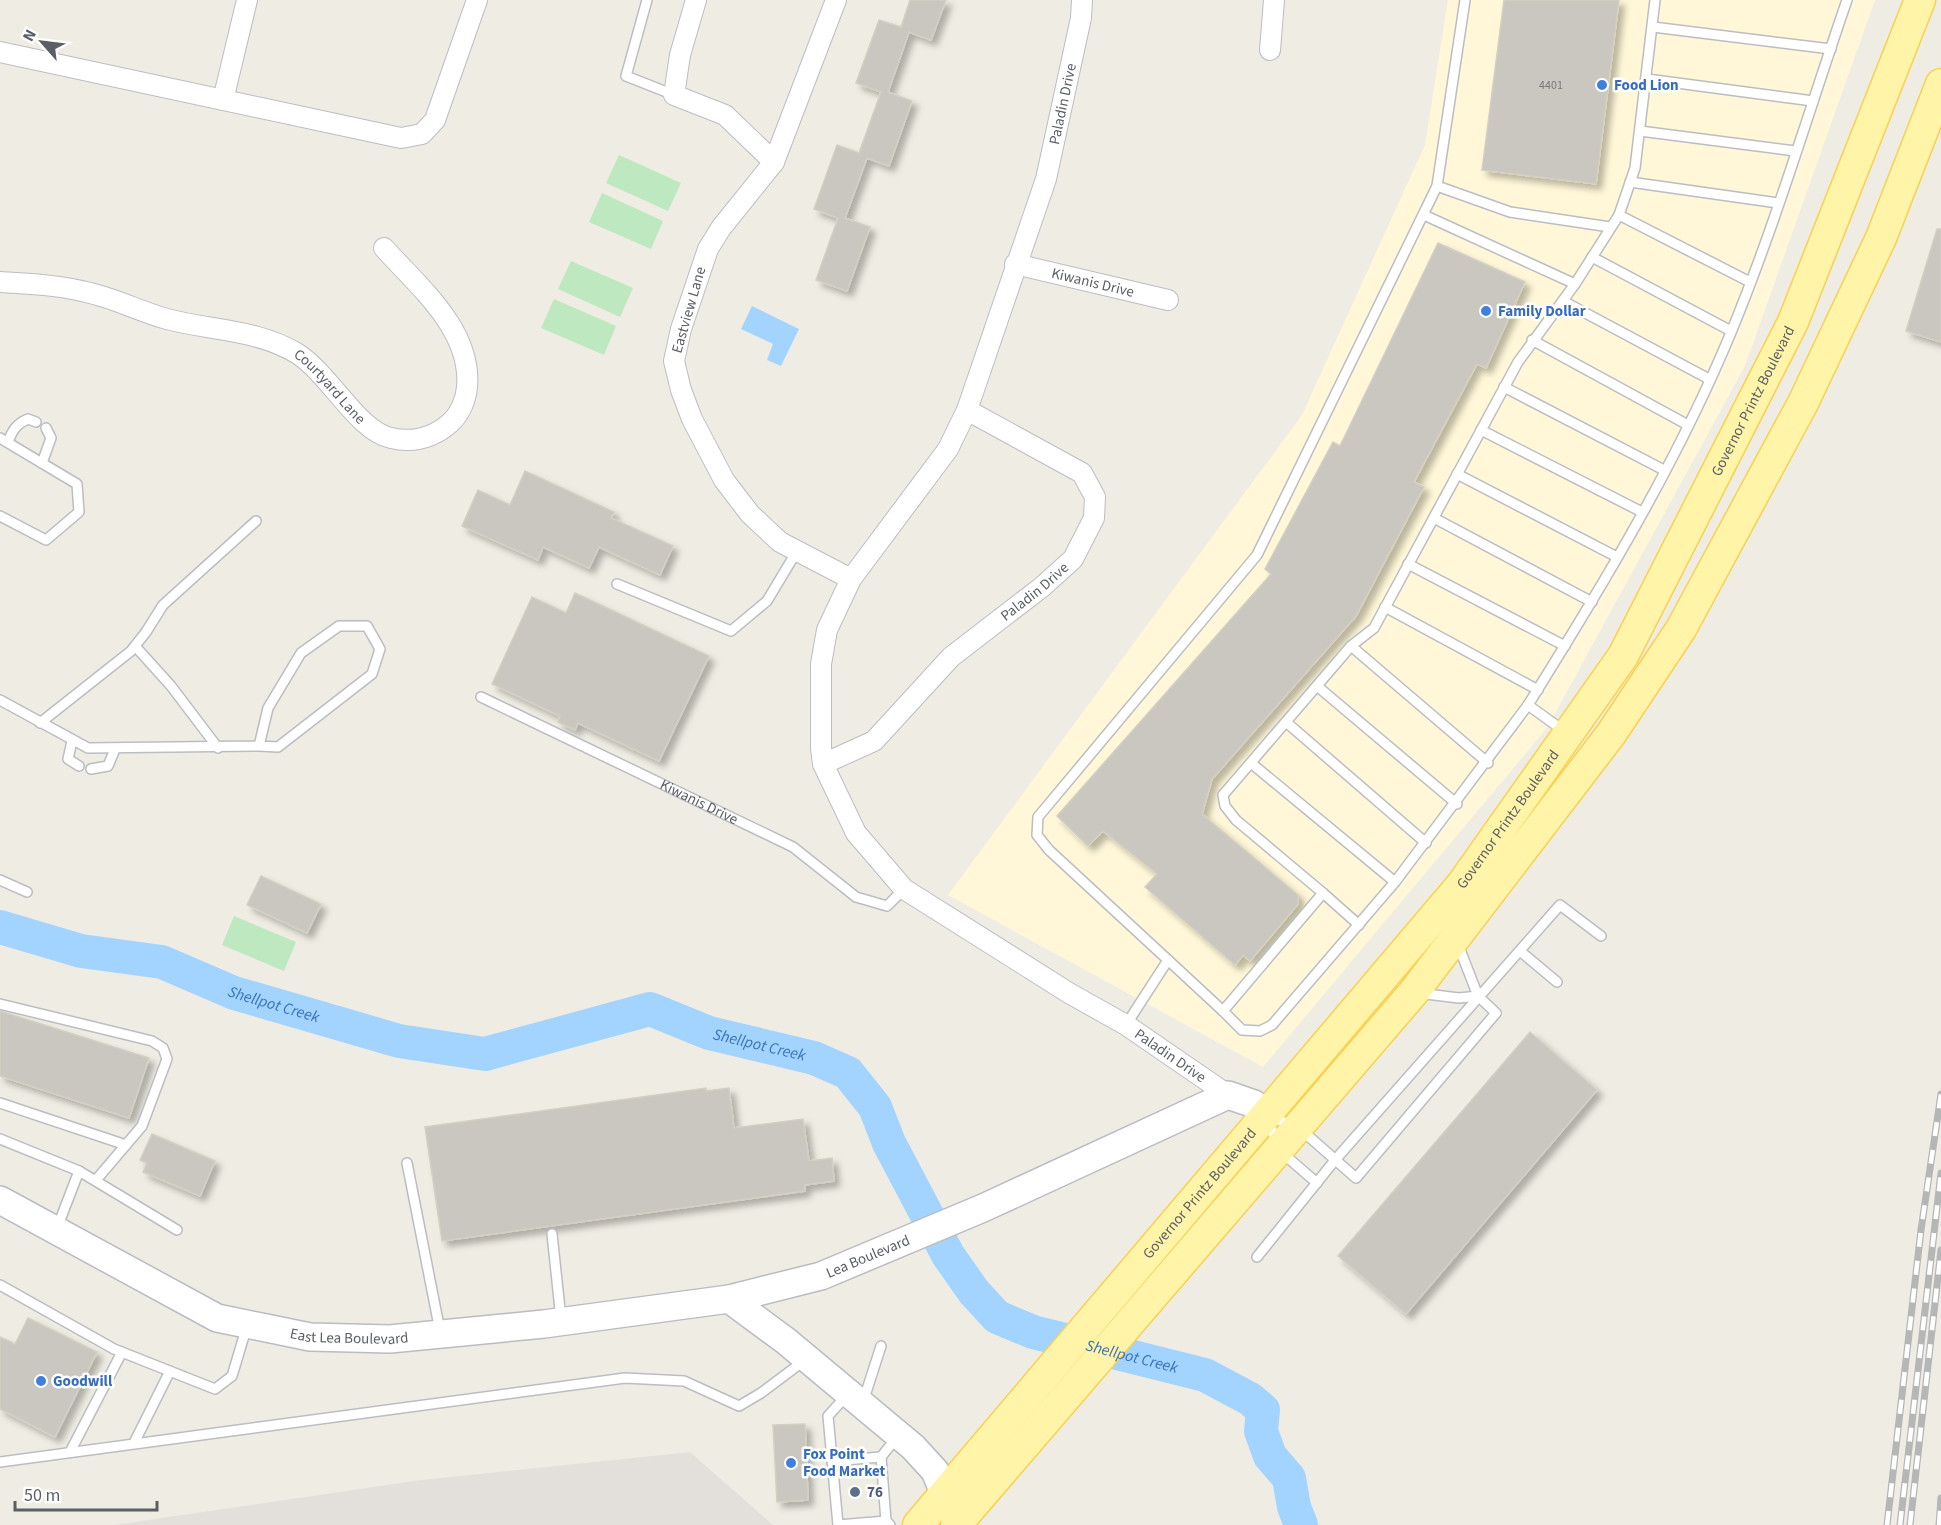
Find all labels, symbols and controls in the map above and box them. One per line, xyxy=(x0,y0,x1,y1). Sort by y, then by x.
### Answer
north arrow xyxy=(12,12,72,72)
text: N xyxy=(17,26,42,45)
street label: Paladin Drive xyxy=(1044,61,1082,147)
place label: Food Lion xyxy=(1614,75,1679,96)
house number: 4401 xyxy=(1539,77,1563,94)
marker: Food Lion xyxy=(1595,78,1609,92)
street label: Kiwanis Drive xyxy=(1049,262,1136,302)
street label: Eastview Lane xyxy=(667,264,711,356)
place label: Family Dollar xyxy=(1498,301,1586,322)
marker: Family Dollar xyxy=(1479,304,1493,318)
street label: Governor Printz Boulevard xyxy=(1706,322,1800,480)
street label: Courtyard Lane xyxy=(290,344,370,429)
street label: Paladin Drive xyxy=(996,557,1073,626)
street label: Governor Printz Boulevard xyxy=(1451,745,1564,893)
street label: Kiwanis Drive xyxy=(657,774,742,830)
water label: Shellpot Creek xyxy=(224,981,323,1028)
water label: Shellpot Creek xyxy=(711,1023,808,1067)
street label: Paladin Drive xyxy=(1130,1023,1210,1087)
street label: Governor Printz Boulevard xyxy=(1138,1123,1261,1263)
street label: Lea Boulevard xyxy=(823,1229,913,1283)
street label: East Lea Boulevard xyxy=(288,1323,409,1350)
water label: Shellpot Creek xyxy=(1083,1335,1181,1379)
place label: Goodwill xyxy=(53,1371,113,1392)
marker: Goodwill xyxy=(34,1374,48,1388)
place label: Fox Point Food Market xyxy=(803,1444,886,1482)
marker: Fox Point Food Market xyxy=(784,1456,798,1470)
scale bar xyxy=(15,1474,158,1512)
place label: 76 xyxy=(867,1482,883,1503)
text: 50 m xyxy=(24,1483,60,1508)
marker: 76 xyxy=(848,1485,862,1499)

